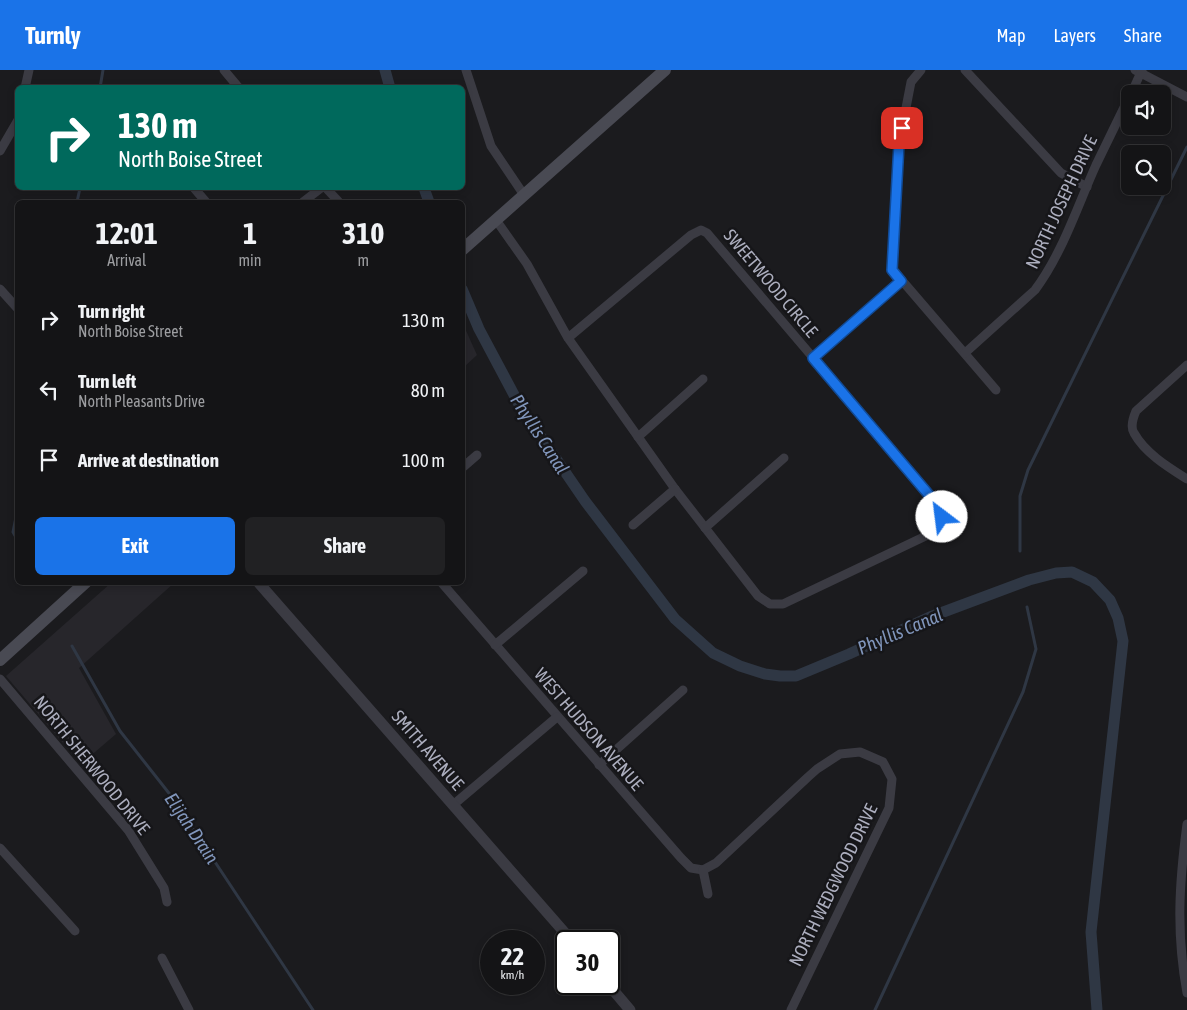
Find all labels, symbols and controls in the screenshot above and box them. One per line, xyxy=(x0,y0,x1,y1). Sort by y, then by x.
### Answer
text: Turnly xyxy=(25,22,81,49)
text: Map xyxy=(996,25,1025,46)
text: Layers xyxy=(1053,25,1096,46)
text: Share xyxy=(1124,25,1162,46)
map controls xyxy=(1121,85,1171,195)
button: sound xyxy=(1121,85,1171,135)
icon: right xyxy=(35,105,100,170)
text: 130 m xyxy=(118,105,197,145)
pin xyxy=(881,107,923,149)
icon: arrive xyxy=(888,114,916,142)
street label: NORTH JOSEPH DRIVE xyxy=(1021,132,1101,272)
button: search xyxy=(1121,145,1171,195)
text: North Boise Street xyxy=(118,146,262,172)
text: 12:01 xyxy=(96,216,158,250)
text: 1 xyxy=(243,216,257,250)
text: 310 xyxy=(342,216,384,250)
street label: SWEETWOOD CIRCLE xyxy=(720,225,822,342)
text: Arrival xyxy=(107,251,146,269)
text: min xyxy=(239,251,262,269)
text: m xyxy=(357,251,369,269)
text: Turn right xyxy=(78,300,145,322)
icon: right xyxy=(35,306,63,334)
text: 130 m xyxy=(402,309,445,331)
text: North Boise Street xyxy=(78,322,183,340)
text: Turn left xyxy=(78,370,136,392)
icon: left xyxy=(35,376,63,404)
text: 80 m xyxy=(411,379,445,401)
water label: Phyllis Canal xyxy=(506,390,574,478)
text: North Pleasants Drive xyxy=(78,392,205,410)
icon: arrive xyxy=(35,446,63,474)
text: Arrive at destination xyxy=(78,449,219,471)
text: 100 m xyxy=(402,449,445,471)
position arrow xyxy=(915,490,967,542)
button: Exit xyxy=(35,517,235,575)
button: Share xyxy=(245,517,445,575)
water label: Phyllis Canal xyxy=(854,603,946,659)
street label: WEST HUDSON AVENUE xyxy=(530,664,648,795)
street label: NORTH SHERWOOD DRIVE xyxy=(30,692,155,839)
street label: SMITH AVENUE xyxy=(388,706,469,794)
water label: Elijah Drain xyxy=(160,788,224,868)
street label: NORTH WEDGWOOD DRIVE xyxy=(785,800,882,970)
speed limit sign: 30 xyxy=(555,930,620,995)
text: 22 xyxy=(501,942,524,970)
text: km/h xyxy=(501,968,524,982)

